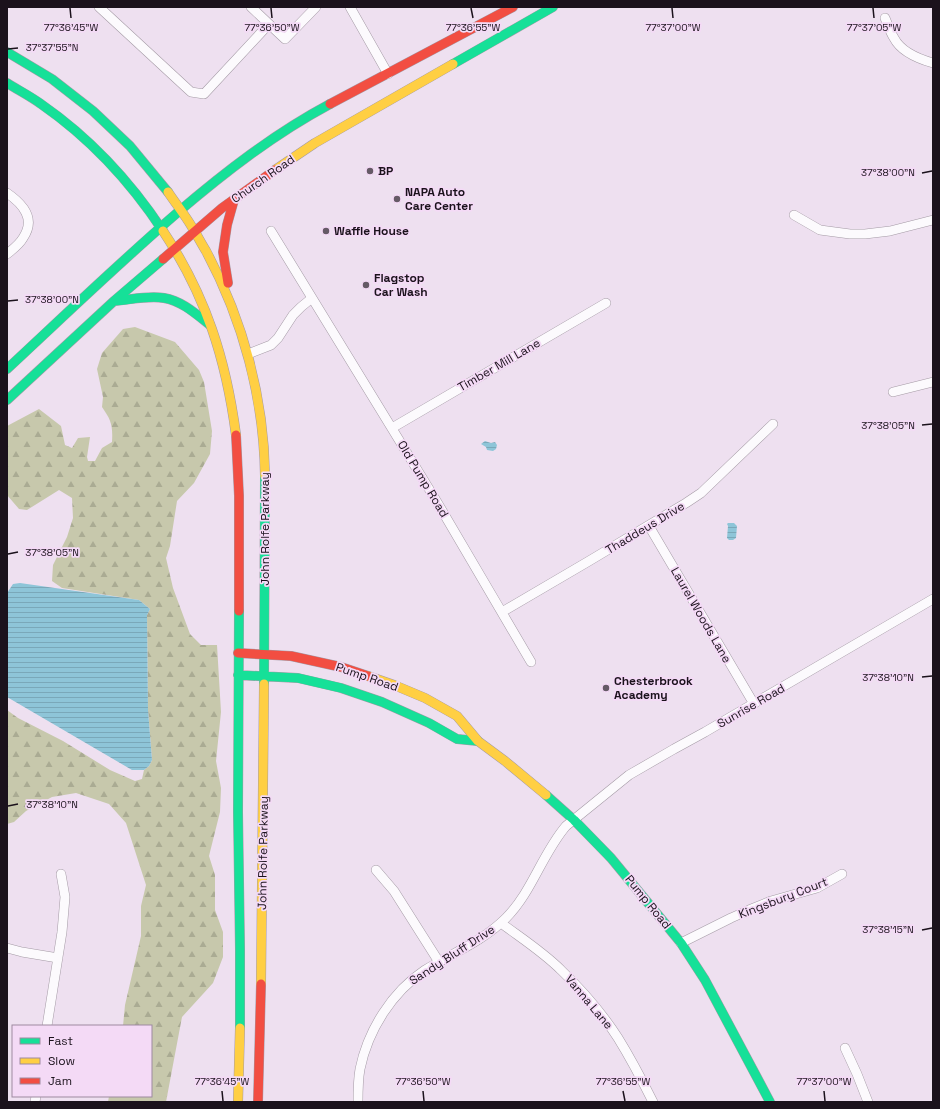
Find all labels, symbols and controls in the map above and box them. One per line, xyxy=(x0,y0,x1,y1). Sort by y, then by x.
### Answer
text: 77°36'45"W xyxy=(44,21,99,34)
text: 77°36'50"W xyxy=(244,21,300,34)
text: 77°36'55"W xyxy=(446,21,501,34)
text: 77°37'00"W xyxy=(645,21,701,34)
text: 77°37'05"W xyxy=(847,21,902,34)
text: 37°37'55"N xyxy=(26,41,78,54)
street label: Church Road xyxy=(228,151,298,207)
place label: BP xyxy=(378,163,393,179)
marker: BP xyxy=(365,166,375,176)
text: 37°38'00"N xyxy=(861,166,915,179)
place label: NAPA Auto Care Center xyxy=(405,184,473,214)
marker: NAPA Auto Care Center xyxy=(392,194,402,204)
place label: Waffle House xyxy=(334,223,409,239)
marker: Waffle House xyxy=(321,226,331,236)
place label: Flagstop Car Wash xyxy=(374,270,428,300)
marker: Flagstop Car Wash xyxy=(361,280,371,290)
text: 37°38'00"N xyxy=(25,293,79,306)
street label: Timber Mill Lane xyxy=(455,335,543,395)
text: 37°38'05"N xyxy=(861,419,915,432)
street label: Old Pump Road xyxy=(394,438,452,520)
street label: John Rolfe Parkway xyxy=(257,472,273,586)
street label: Thaddeus Drive xyxy=(603,498,687,558)
text: 37°38'05"N xyxy=(25,546,79,559)
street label: Laurel Woods Lane xyxy=(667,564,735,666)
street label: Pump Road xyxy=(334,659,400,695)
text: 37°38'10"N xyxy=(862,671,914,684)
place label: Chesterbrook Academy xyxy=(614,673,693,703)
street label: Sunrise Road xyxy=(714,680,788,732)
marker: Chesterbrook Academy xyxy=(601,683,611,693)
street label: John Rolfe Parkway xyxy=(254,796,272,910)
text: 37°38'10"N xyxy=(26,798,78,811)
street label: Pump Road xyxy=(621,872,675,932)
street label: Kingsbury Court xyxy=(736,874,830,922)
street label: Sandy Bluff Drive xyxy=(406,921,498,989)
text: 37°38'15"N xyxy=(862,923,914,936)
street label: Vanna Lane xyxy=(561,971,617,1033)
legend xyxy=(12,1025,152,1097)
text: Fast xyxy=(48,1033,73,1049)
text: Slow xyxy=(48,1053,75,1069)
text: Jam xyxy=(48,1073,72,1089)
text: 77°36'45"W xyxy=(195,1075,250,1088)
text: 77°36'50"W xyxy=(395,1075,451,1088)
text: 77°36'55"W xyxy=(596,1075,651,1088)
text: 77°37'00"W xyxy=(796,1075,852,1088)

